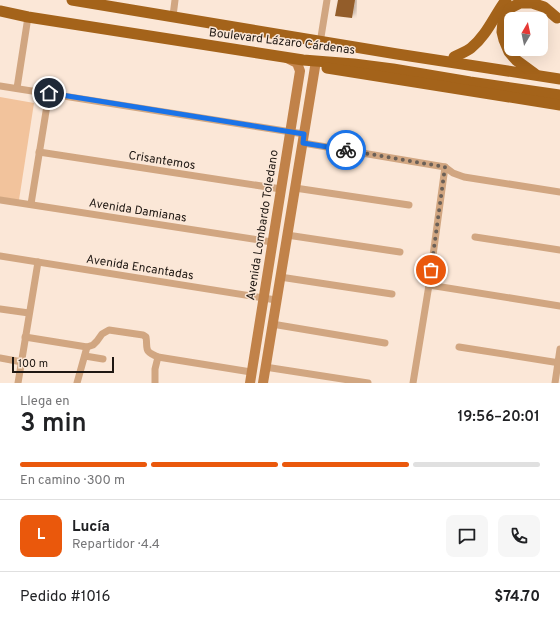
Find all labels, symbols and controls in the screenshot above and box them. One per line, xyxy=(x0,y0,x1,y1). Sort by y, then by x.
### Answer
north arrow xyxy=(504,12,548,56)
map controls xyxy=(504,12,548,56)
street label: Boulevard Lázaro Cárdenas xyxy=(208,25,356,59)
pin xyxy=(32,76,66,110)
icon: home xyxy=(38,82,60,104)
courier xyxy=(326,130,366,170)
icon: bike xyxy=(335,139,357,161)
street label: Crisantemos xyxy=(127,148,196,174)
street label: Avenida Lombardo Toledano xyxy=(243,148,283,302)
street label: Avenida Damianas xyxy=(88,195,188,227)
street label: Avenida Encantadas xyxy=(85,252,195,284)
pin xyxy=(414,253,448,287)
icon: bag xyxy=(420,259,442,281)
scale bar xyxy=(12,355,114,374)
text: 100 m xyxy=(18,357,48,371)
text: Llega en xyxy=(20,394,70,410)
text: 3 min xyxy=(20,408,87,441)
text: 19:56–20:01 xyxy=(457,408,540,427)
text: En camino · 300 m xyxy=(20,473,125,489)
button: chat xyxy=(446,515,488,557)
button: phone xyxy=(498,515,540,557)
text: Lucía xyxy=(72,518,110,537)
text: L xyxy=(37,526,45,545)
text: Repartidor · 4.4 xyxy=(72,537,160,553)
text: Pedido #1016 xyxy=(20,588,110,607)
text: $74.70 xyxy=(494,588,540,607)

